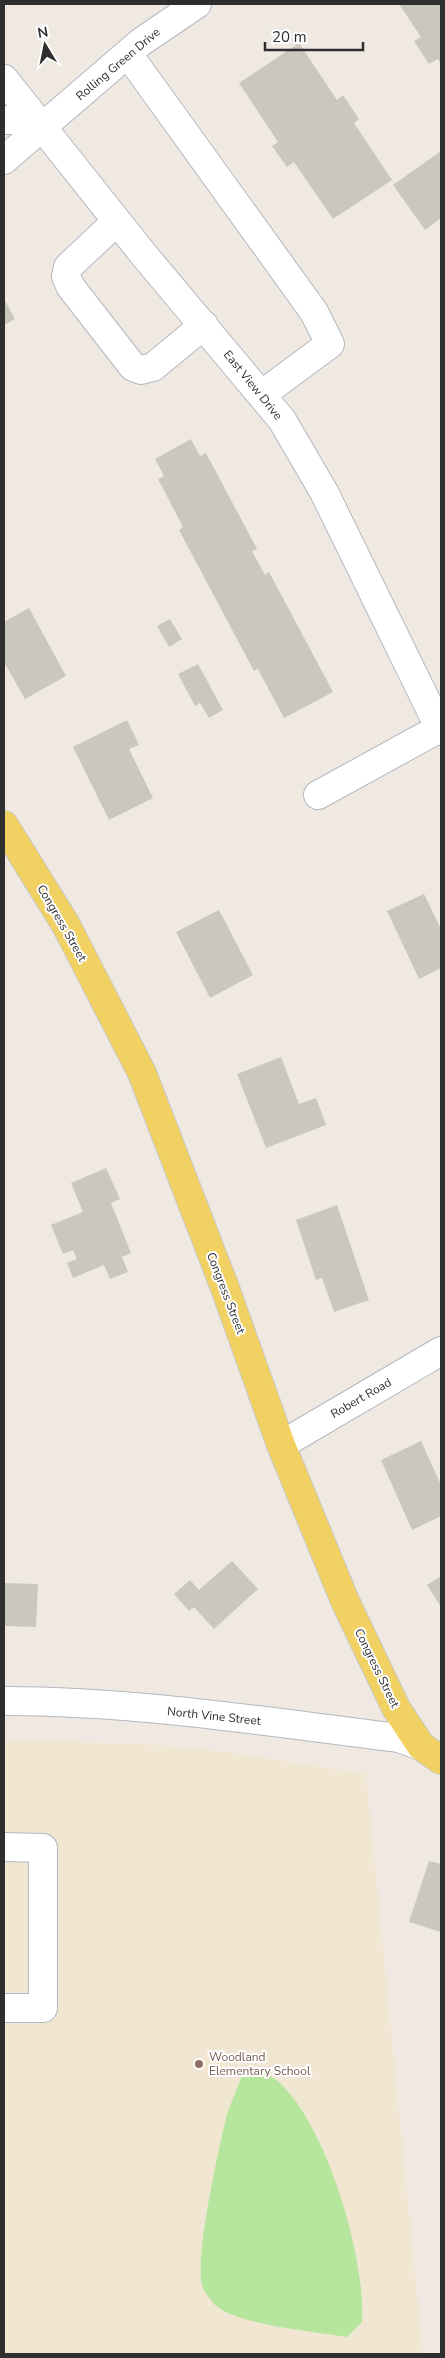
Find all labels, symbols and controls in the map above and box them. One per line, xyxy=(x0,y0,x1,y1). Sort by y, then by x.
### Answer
north arrow xyxy=(20,20,70,70)
scale bar xyxy=(265,20,362,52)
text: N xyxy=(36,22,50,43)
street label: Rolling Green Drive xyxy=(72,24,164,104)
text: 20 m xyxy=(272,27,307,47)
street label: East View Drive xyxy=(220,347,286,423)
street label: Congress Street xyxy=(34,882,91,965)
street label: Congress Street xyxy=(203,1250,249,1337)
street label: Robert Road xyxy=(328,1374,394,1422)
street label: Congress Street xyxy=(351,1626,403,1711)
street label: North Vine Street xyxy=(166,1703,263,1729)
place label: Woodland Elementary School xyxy=(209,2049,311,2079)
marker: Woodland Elementary School xyxy=(193,2058,205,2070)

